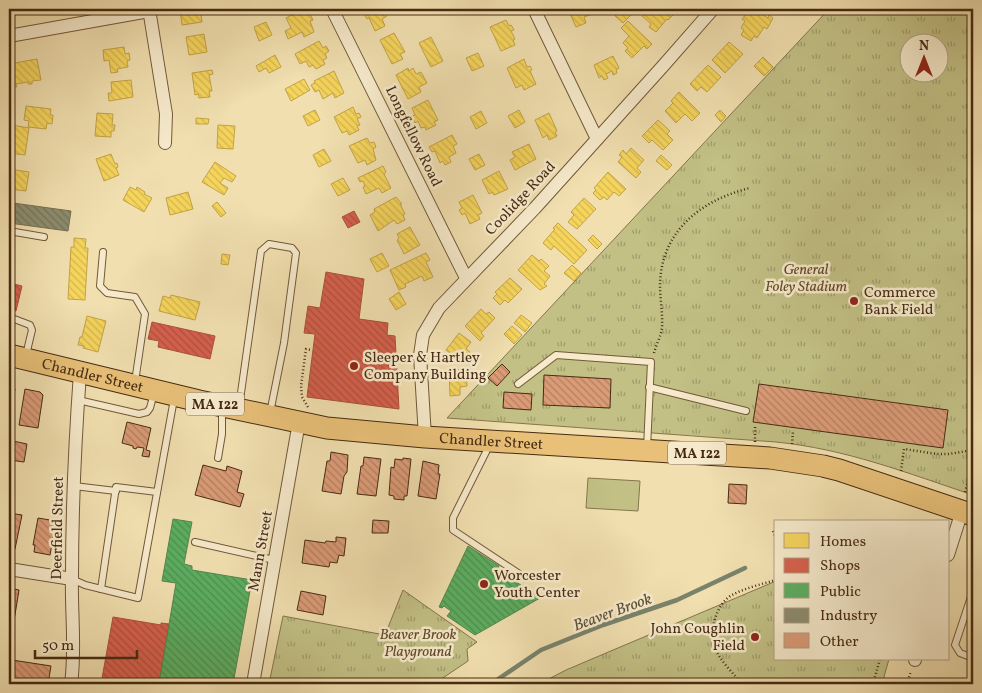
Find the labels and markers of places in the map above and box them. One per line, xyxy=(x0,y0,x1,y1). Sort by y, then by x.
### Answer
place label: Commerce Bank Field xyxy=(864,283,936,321)
marker: Commerce Bank Field xyxy=(848,295,860,307)
place label: Sleeper & Hartley Company Building xyxy=(364,348,487,386)
marker: Sleeper & Hartley Company Building xyxy=(348,360,360,372)
place label: Worcester Youth Center xyxy=(494,566,580,604)
marker: Worcester Youth Center xyxy=(478,578,490,590)
place label: John Coughlin Field xyxy=(651,619,745,657)
marker: John Coughlin Field xyxy=(749,631,761,643)

